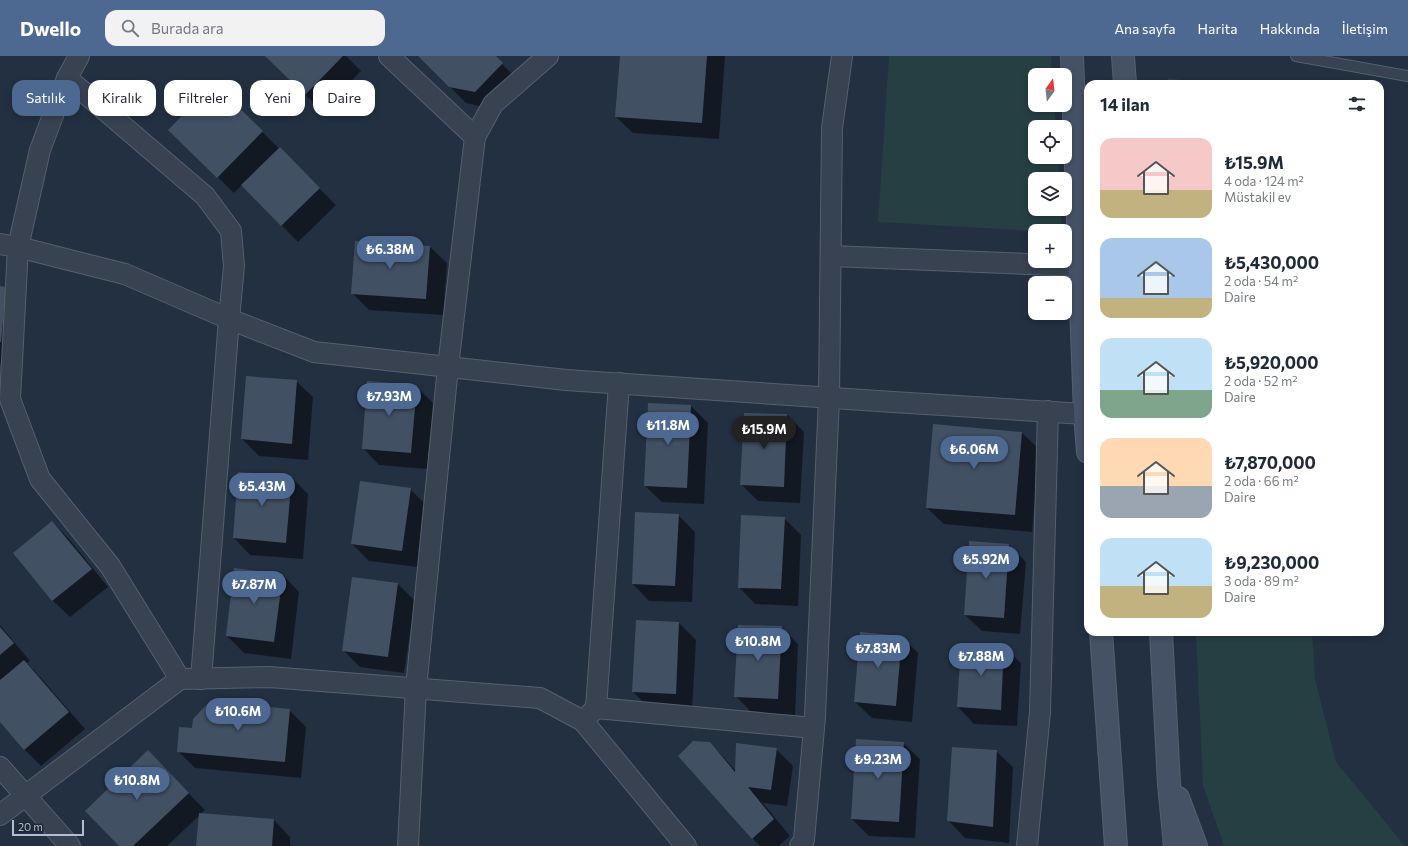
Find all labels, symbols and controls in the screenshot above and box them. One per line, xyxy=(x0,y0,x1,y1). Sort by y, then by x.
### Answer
search box xyxy=(105,10,385,46)
text: Dwello xyxy=(20,17,81,40)
icon: search xyxy=(119,17,141,39)
text: Burada ara xyxy=(151,19,224,37)
text: Ana sayfa xyxy=(1114,20,1176,37)
text: Harita xyxy=(1198,20,1238,37)
text: Hakkında xyxy=(1260,20,1320,37)
text: İletişim xyxy=(1342,20,1388,37)
north arrow xyxy=(1028,68,1072,112)
map controls xyxy=(1028,68,1072,320)
chip: Satılık xyxy=(12,80,80,116)
chip: Kiralık xyxy=(88,80,156,116)
chip: Filtreler xyxy=(164,80,242,116)
chip: Yeni xyxy=(250,80,305,116)
chip: Daire xyxy=(313,80,375,116)
icon: filters xyxy=(1346,93,1368,115)
text: 14 ilan xyxy=(1100,94,1150,115)
button: locate xyxy=(1028,120,1072,164)
text: ₺15.9M xyxy=(1224,152,1284,173)
icon: home xyxy=(1132,154,1180,202)
button: layers xyxy=(1028,172,1072,216)
text: 4 oda · 124 m² xyxy=(1224,173,1304,189)
text: Müstakil ev xyxy=(1224,189,1291,205)
button: + xyxy=(1028,224,1072,268)
pin: ₺6.38M xyxy=(357,236,423,270)
text: ₺6.38M xyxy=(366,241,414,257)
text: ₺5,430,000 xyxy=(1224,252,1319,273)
icon: home xyxy=(1132,254,1180,302)
text: 2 oda · 54 m² xyxy=(1224,273,1298,289)
button: − xyxy=(1028,276,1072,320)
text: Daire xyxy=(1224,289,1256,305)
text: ₺5,920,000 xyxy=(1224,352,1319,373)
icon: home xyxy=(1132,354,1180,402)
text: 2 oda · 52 m² xyxy=(1224,373,1298,389)
pin: ₺7.93M xyxy=(356,383,422,417)
text: ₺7.93M xyxy=(366,388,412,404)
text: Daire xyxy=(1224,389,1256,405)
pin: ₺11.8M xyxy=(635,412,701,446)
pin: ₺15.9M xyxy=(731,416,797,450)
text: ₺11.8M xyxy=(646,417,690,433)
text: ₺15.9M xyxy=(741,421,787,437)
pin: ₺6.06M xyxy=(941,436,1007,470)
text: ₺6.06M xyxy=(949,441,999,457)
text: ₺7,870,000 xyxy=(1224,452,1316,473)
icon: home xyxy=(1132,454,1180,502)
pin: ₺5.43M xyxy=(229,473,295,507)
text: 2 oda · 66 m² xyxy=(1224,473,1299,489)
text: ₺5.43M xyxy=(238,478,286,494)
text: Daire xyxy=(1224,489,1256,505)
pin: ₺5.92M xyxy=(953,546,1019,580)
text: ₺5.92M xyxy=(962,551,1010,567)
text: ₺9,230,000 xyxy=(1224,552,1319,573)
icon: home xyxy=(1132,554,1180,602)
pin: ₺7.87M xyxy=(221,571,287,605)
text: 3 oda · 89 m² xyxy=(1224,573,1299,589)
text: ₺7.87M xyxy=(231,576,277,592)
text: Daire xyxy=(1224,589,1256,605)
pin: ₺10.8M xyxy=(725,628,791,662)
text: ₺10.8M xyxy=(735,633,781,649)
pin: ₺7.83M xyxy=(845,635,911,669)
text: ₺7.83M xyxy=(855,640,901,656)
pin: ₺7.88M xyxy=(948,643,1014,677)
text: ₺7.88M xyxy=(958,648,1004,664)
pin: ₺10.6M xyxy=(205,698,271,732)
text: ₺10.6M xyxy=(215,703,261,719)
pin: ₺9.23M xyxy=(845,746,911,780)
text: ₺9.23M xyxy=(854,751,902,767)
pin: ₺10.8M xyxy=(104,767,170,801)
text: ₺10.8M xyxy=(114,772,160,788)
scale bar xyxy=(12,818,84,837)
text: 20 m xyxy=(18,820,43,833)

